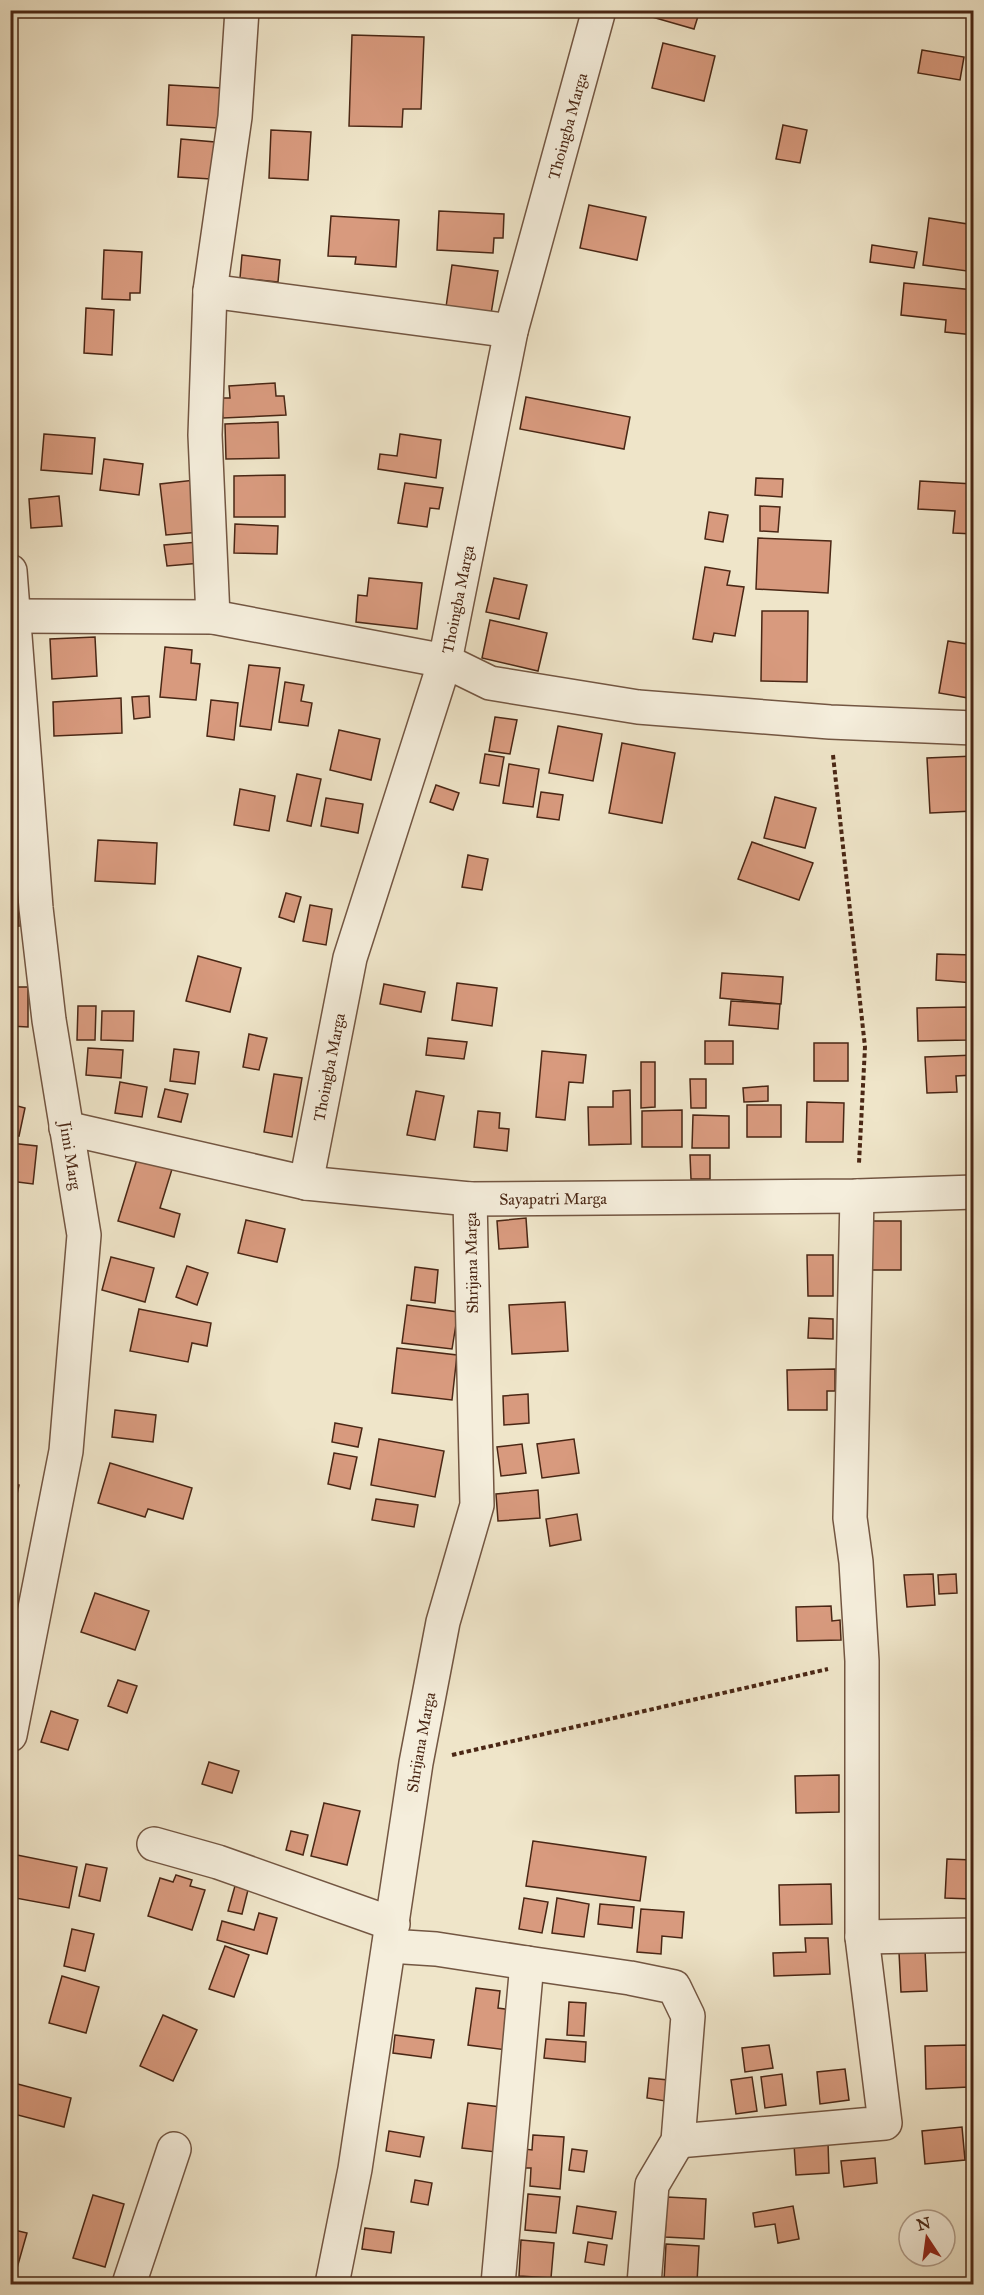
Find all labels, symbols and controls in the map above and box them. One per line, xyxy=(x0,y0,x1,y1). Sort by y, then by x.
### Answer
street label: Thoingba Marga xyxy=(544,71,591,182)
street label: Thoingba Marga xyxy=(438,543,478,655)
street label: Thoingba Marga xyxy=(309,1011,349,1123)
street label: Jimi Marg xyxy=(54,1118,86,1192)
street label: Sayapatri Marga xyxy=(499,1189,607,1209)
street label: Shrijana Marga xyxy=(461,1212,483,1314)
street label: Shrijana Marga xyxy=(403,1690,439,1794)
north arrow xyxy=(897,2208,957,2268)
text: N xyxy=(915,2213,933,2235)

